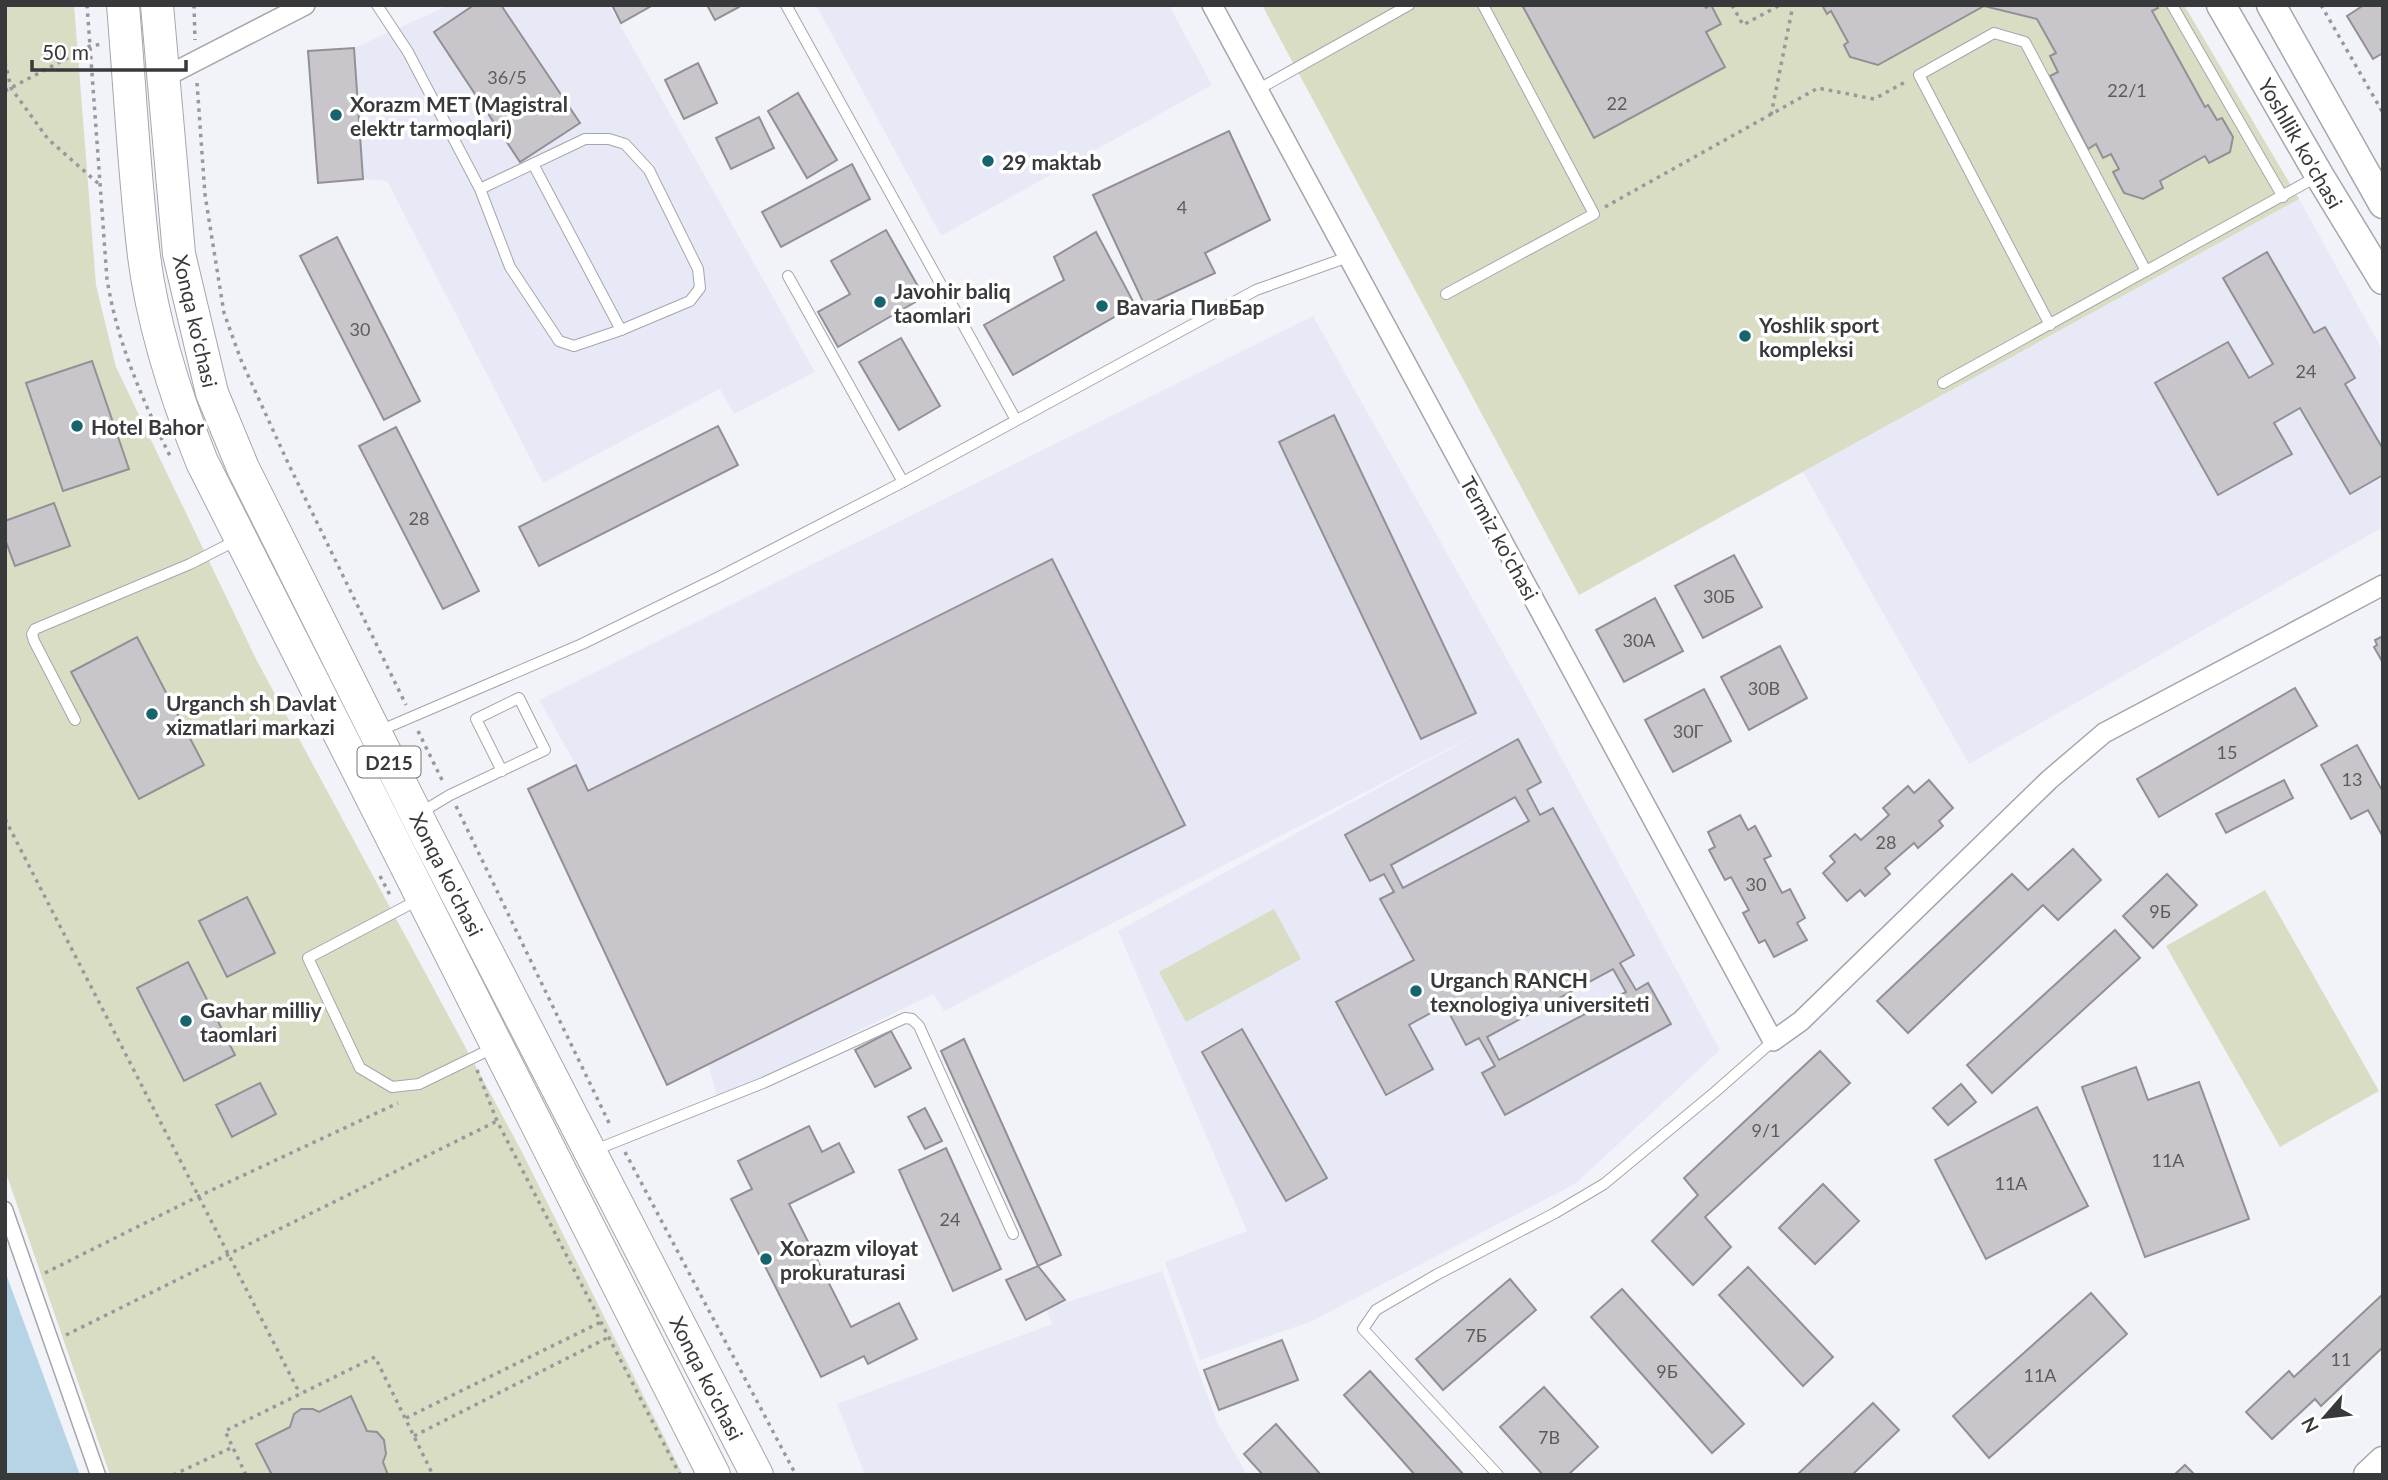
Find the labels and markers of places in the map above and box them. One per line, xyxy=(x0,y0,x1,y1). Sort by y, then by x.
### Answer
place label: Xorazm MET (Magistral elektr tarmoqlari) xyxy=(350,91,568,140)
marker: Xorazm MET (Magistral elektr tarmoqlari) xyxy=(328,107,344,123)
place label: 29 maktab xyxy=(1002,149,1101,174)
marker: 29 maktab xyxy=(980,153,996,169)
place label: Javohir baliq taomlari xyxy=(894,278,1011,327)
marker: Javohir baliq taomlari xyxy=(872,294,888,310)
place label: Bavaria ПивБар xyxy=(1116,294,1265,319)
marker: Bavaria ПивБар xyxy=(1094,298,1110,314)
place label: Yoshlik sport kompleksi xyxy=(1758,312,1879,361)
marker: Yoshlik sport kompleksi xyxy=(1737,328,1753,344)
place label: Hotel Bahor xyxy=(91,414,204,439)
marker: Hotel Bahor xyxy=(69,418,85,434)
place label: Urganch sh Davlat xizmatlari markazi xyxy=(166,690,337,739)
marker: Urganch sh Davlat xizmatlari markazi xyxy=(144,706,160,722)
place label: Urganch RANCH texnologiya universiteti xyxy=(1430,967,1650,1016)
marker: Urganch RANCH texnologiya universiteti xyxy=(1408,983,1424,999)
place label: Gavhar milliy taomlari xyxy=(200,997,322,1046)
marker: Gavhar milliy taomlari xyxy=(178,1013,194,1029)
place label: Xorazm viloyat prokuraturasi xyxy=(780,1235,918,1284)
marker: Xorazm viloyat prokuraturasi xyxy=(758,1251,774,1267)

